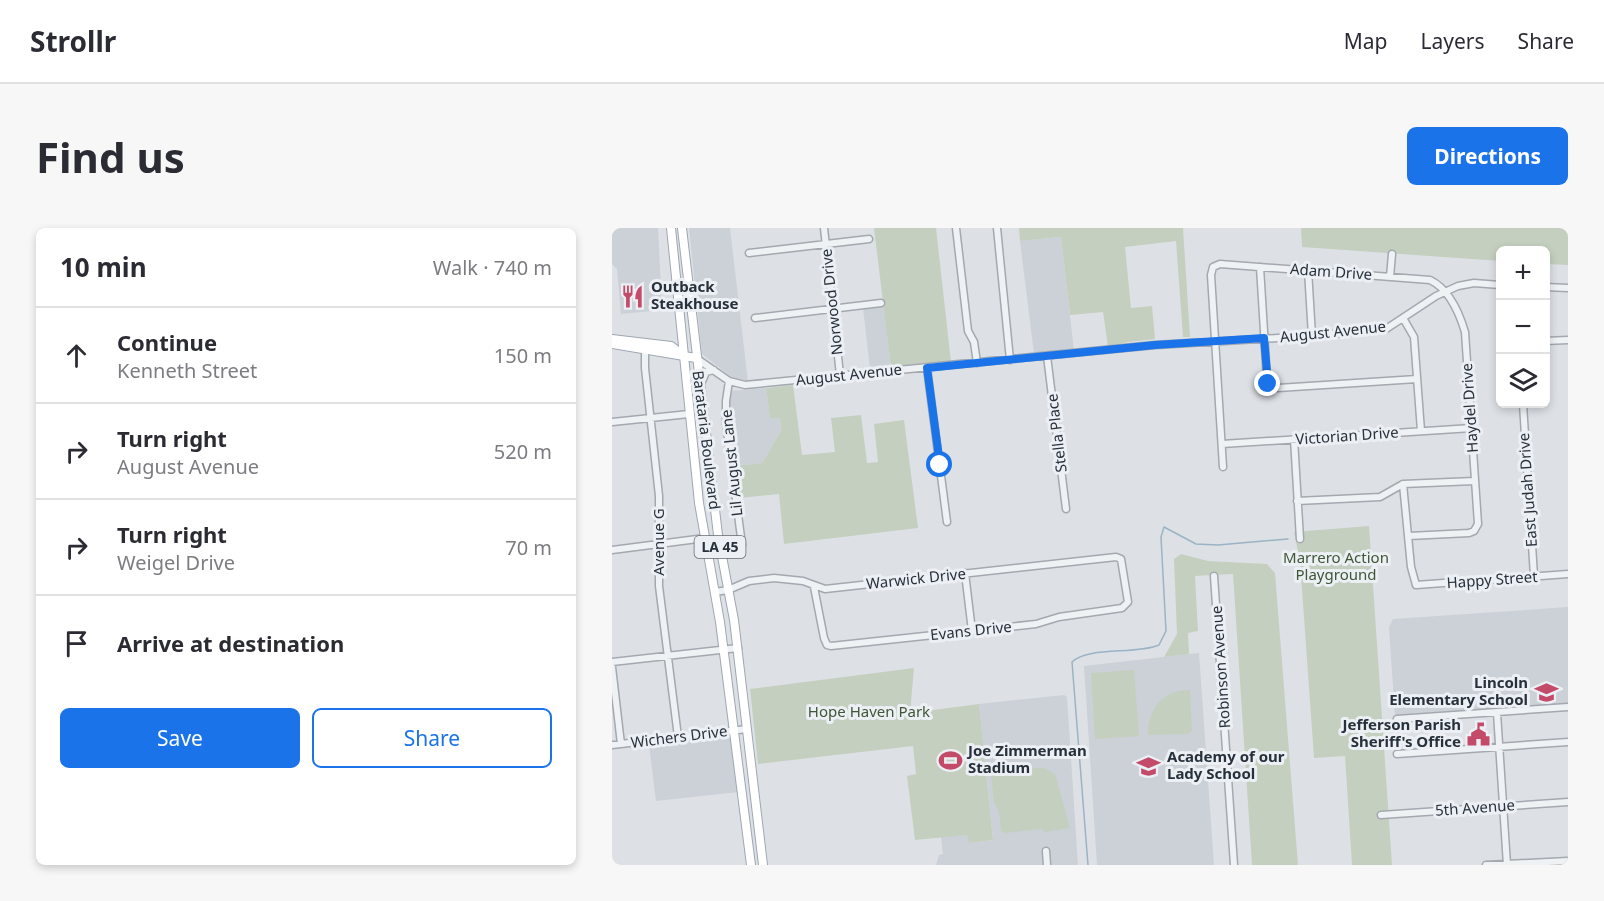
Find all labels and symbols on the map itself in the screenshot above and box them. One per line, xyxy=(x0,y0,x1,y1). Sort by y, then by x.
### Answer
street label: Norwood Drive xyxy=(815,248,847,356)
street label: Adam Drive xyxy=(1289,258,1373,284)
place label: Outback Steakhouse xyxy=(651,276,738,313)
restaurant icon: Outback Steakhouse xyxy=(620,283,646,309)
street label: August Avenue xyxy=(1279,315,1387,347)
street label: August Avenue xyxy=(795,358,903,390)
street label: Haydel Drive xyxy=(1456,363,1482,454)
street label: Barataria Boulevard xyxy=(689,369,725,511)
route end xyxy=(1254,370,1280,396)
street label: Stella Place xyxy=(1041,393,1071,474)
street label: Lil August Lane xyxy=(715,409,747,518)
street label: Victorian Drive xyxy=(1295,421,1399,449)
street label: East Judah Drive xyxy=(1513,432,1541,548)
route start xyxy=(926,451,952,477)
street label: Avenue G xyxy=(648,508,668,576)
road number: LA 45 xyxy=(694,536,746,558)
park label: Marrero Action Playground xyxy=(1283,547,1389,584)
street label: Warwick Drive xyxy=(865,563,967,593)
street label: Happy Street xyxy=(1446,566,1539,592)
street label: Robinson Avenue xyxy=(1206,605,1234,729)
street label: Evans Drive xyxy=(929,616,1013,644)
place label: Lincoln Elementary School xyxy=(1389,672,1528,709)
school or university icon: Lincoln Elementary School xyxy=(1533,679,1559,705)
park label: Hope Haven Park xyxy=(808,701,930,721)
place label: Jefferson Parish Sheriff's Office xyxy=(1341,714,1461,751)
street label: Wichers Drive xyxy=(629,720,728,752)
public building icon: Jefferson Parish Sheriff's Office xyxy=(1466,721,1492,747)
place label: Joe Zimmerman Stadium xyxy=(966,740,1087,777)
place label: Academy of our Lady School xyxy=(1167,746,1285,783)
sports icon: Joe Zimmerman Stadium xyxy=(937,747,963,773)
school or university icon: Academy of our Lady School xyxy=(1136,753,1162,779)
street label: 5th Avenue xyxy=(1434,794,1515,820)

